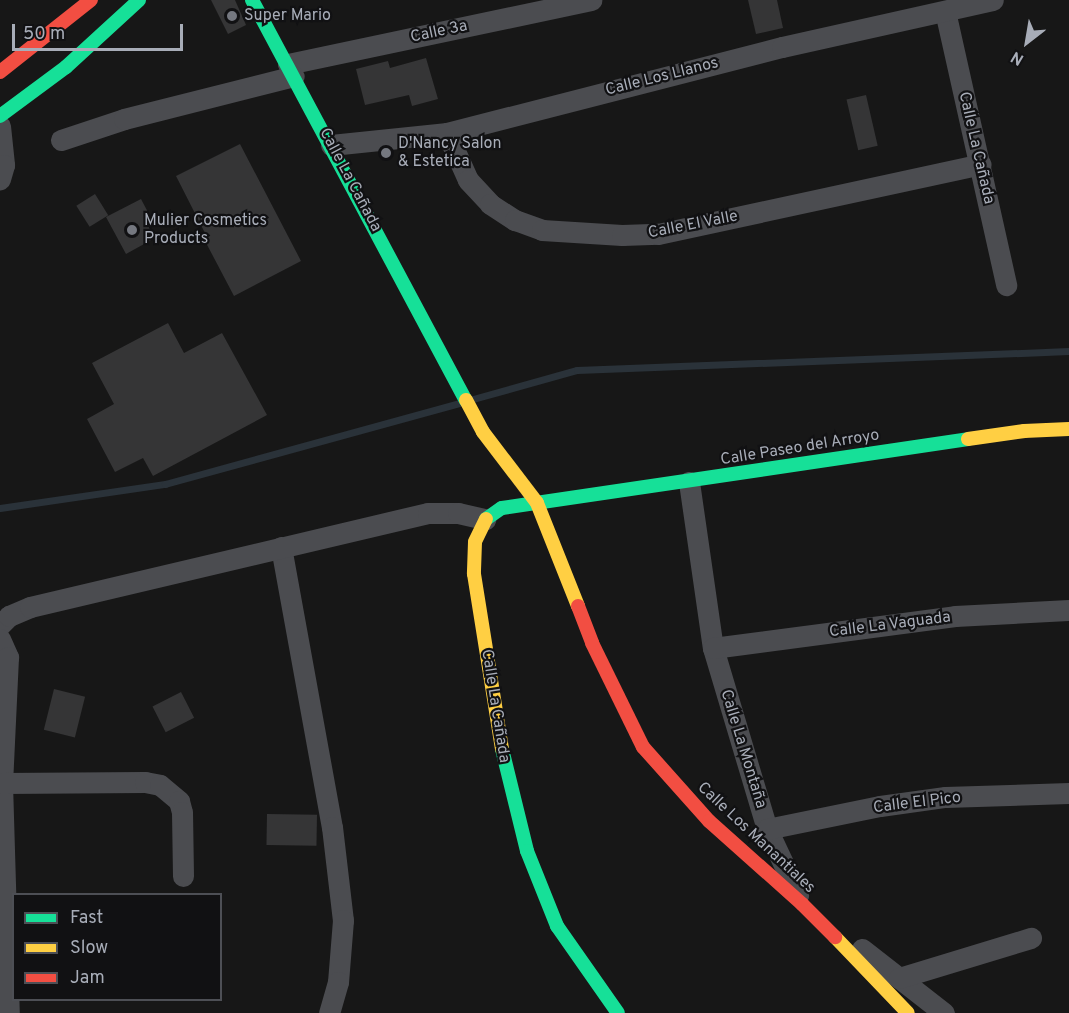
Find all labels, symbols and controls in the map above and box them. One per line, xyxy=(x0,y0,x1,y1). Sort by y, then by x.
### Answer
place label: Super Mario xyxy=(244,6,331,26)
marker: Super Mario xyxy=(225,9,239,23)
scale bar xyxy=(15,12,186,50)
north arrow xyxy=(997,12,1057,72)
street label: Calle 3a xyxy=(409,17,469,47)
text: 50 m xyxy=(23,23,65,46)
text: N xyxy=(1008,46,1028,69)
street label: Calle Los Llanos xyxy=(604,54,720,100)
street label: Calle La Cañada xyxy=(954,90,998,206)
street label: Calle La Cañada xyxy=(315,125,385,235)
place label: D'Nancy Salon & Estetica xyxy=(398,134,501,172)
marker: D'Nancy Salon & Estetica xyxy=(379,146,393,160)
street label: Calle El Valle xyxy=(646,207,740,243)
place label: Mulier Cosmetics Products xyxy=(144,211,267,249)
marker: Mulier Cosmetics Products xyxy=(125,223,139,237)
street label: Calle Paseo del Arroyo xyxy=(719,426,881,470)
street label: Calle La Vaguada xyxy=(828,608,952,642)
street label: Calle La Cañada xyxy=(477,648,513,764)
street label: Calle La Montaña xyxy=(716,687,770,811)
street label: Calle Los Manantiales xyxy=(693,778,819,898)
street label: Calle El Pico xyxy=(872,788,962,818)
legend xyxy=(12,893,222,1001)
text: Fast xyxy=(70,907,103,930)
text: Slow xyxy=(70,937,108,960)
text: Jam xyxy=(70,967,105,990)

